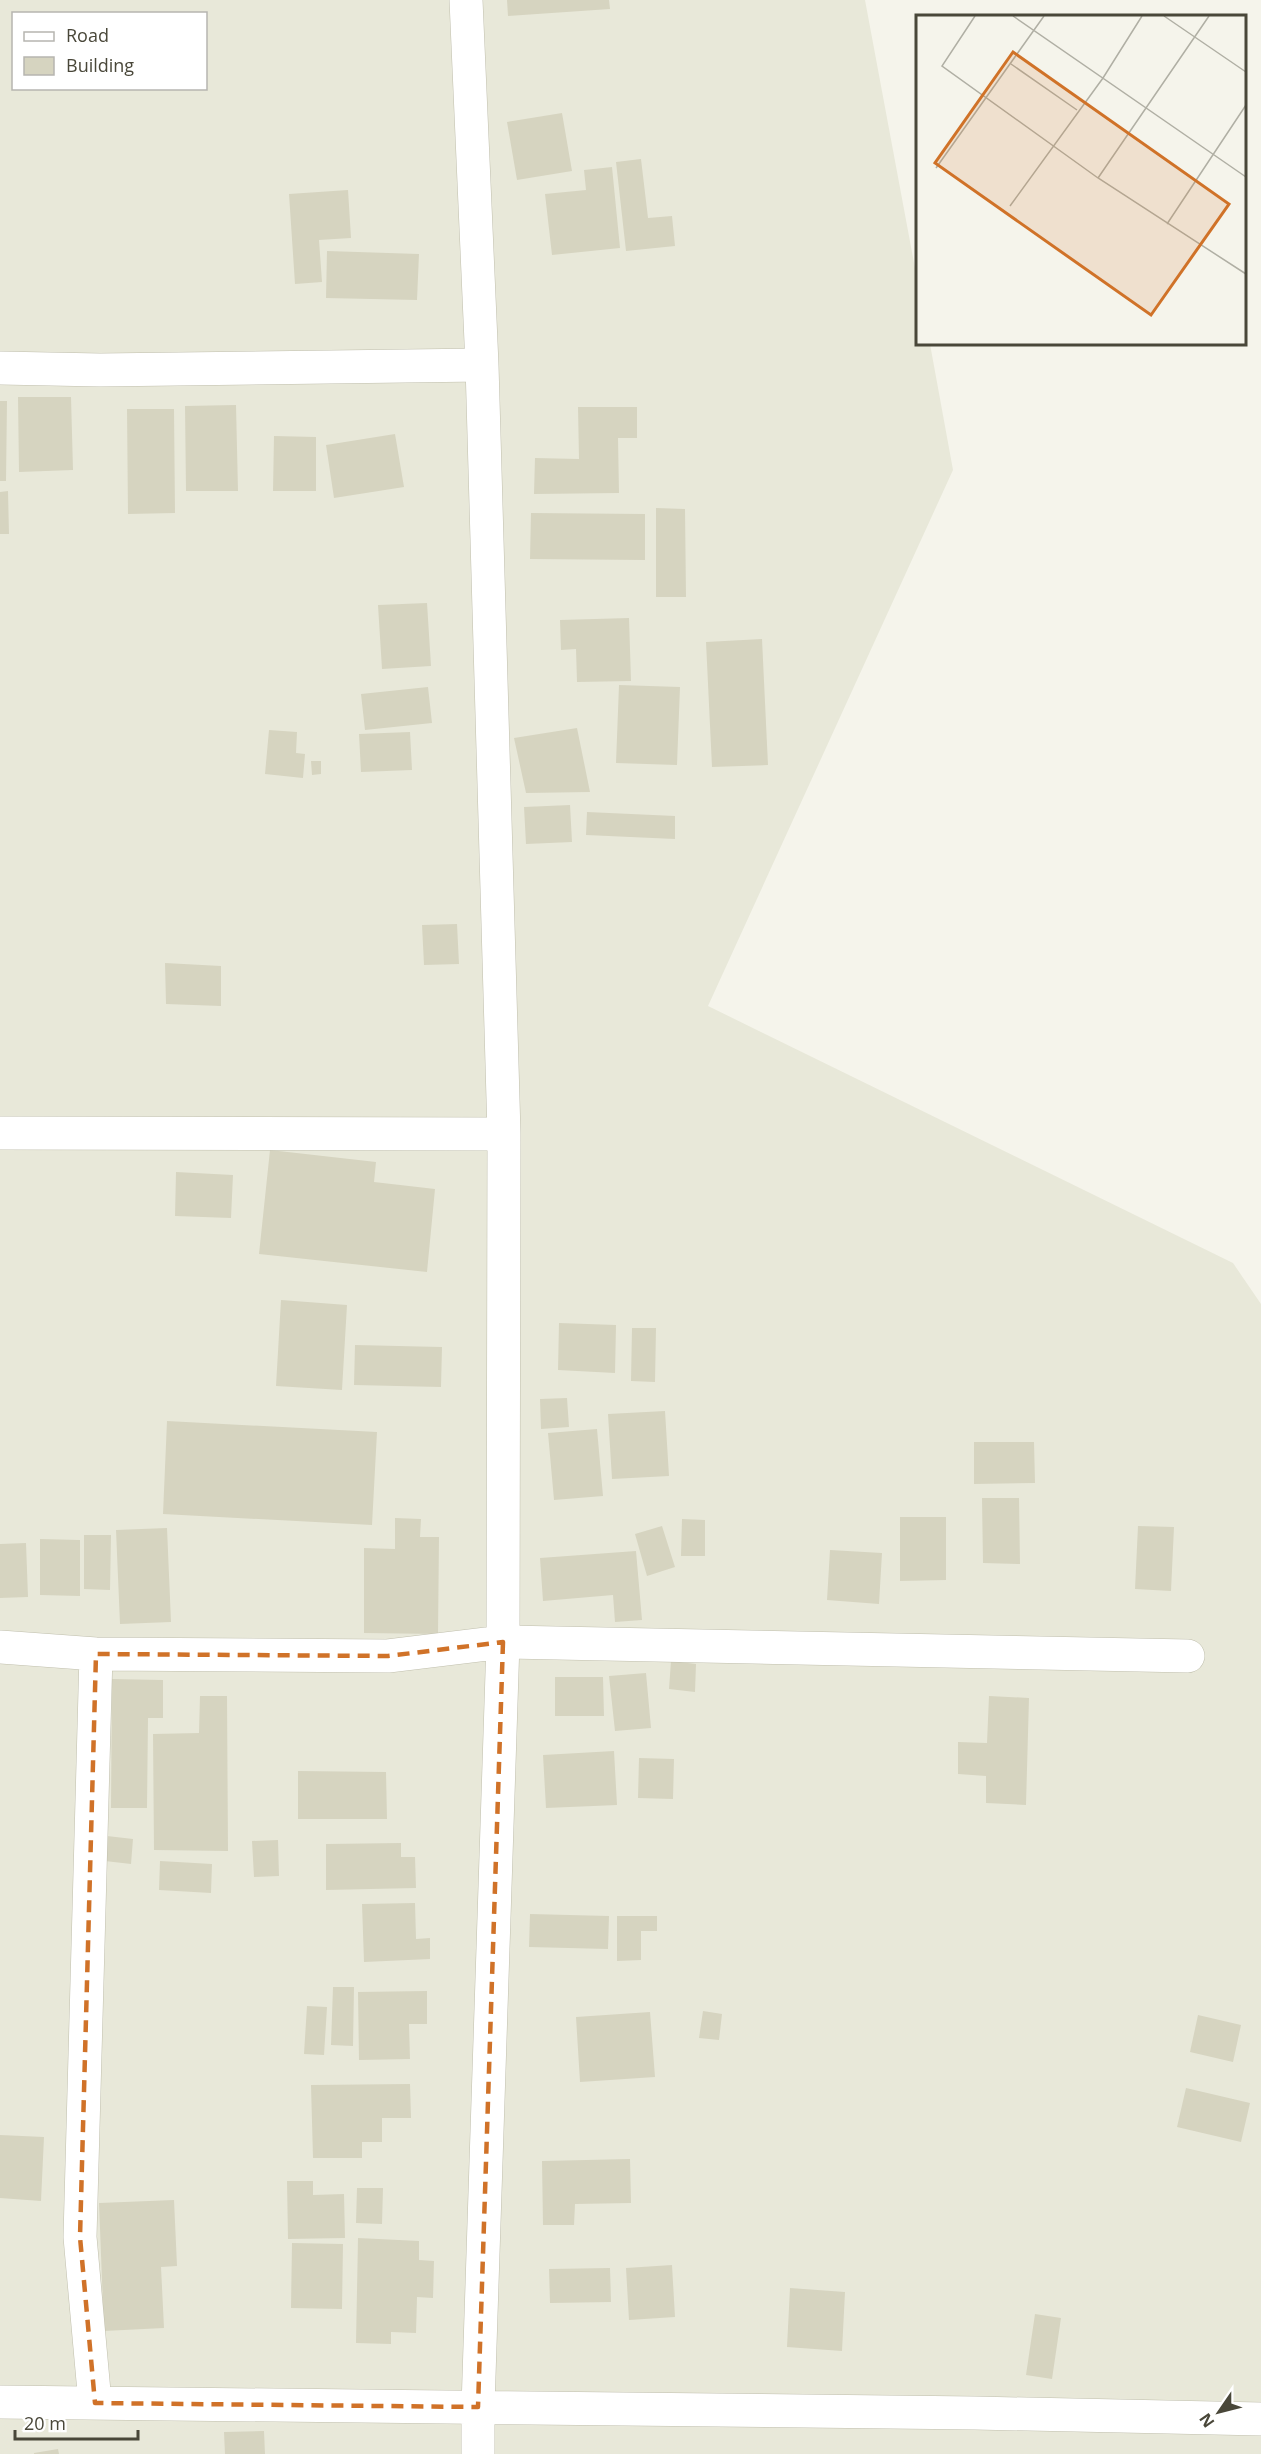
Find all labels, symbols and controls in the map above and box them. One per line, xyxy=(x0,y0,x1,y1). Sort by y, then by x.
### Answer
legend xyxy=(12,12,207,90)
inset map xyxy=(916,15,1246,345)
text: Road xyxy=(66,23,109,47)
text: Building xyxy=(66,53,134,77)
north arrow xyxy=(1189,2382,1249,2442)
scale bar xyxy=(15,2403,138,2441)
text: N xyxy=(1194,2409,1219,2432)
text: 20 m xyxy=(24,2411,66,2435)

